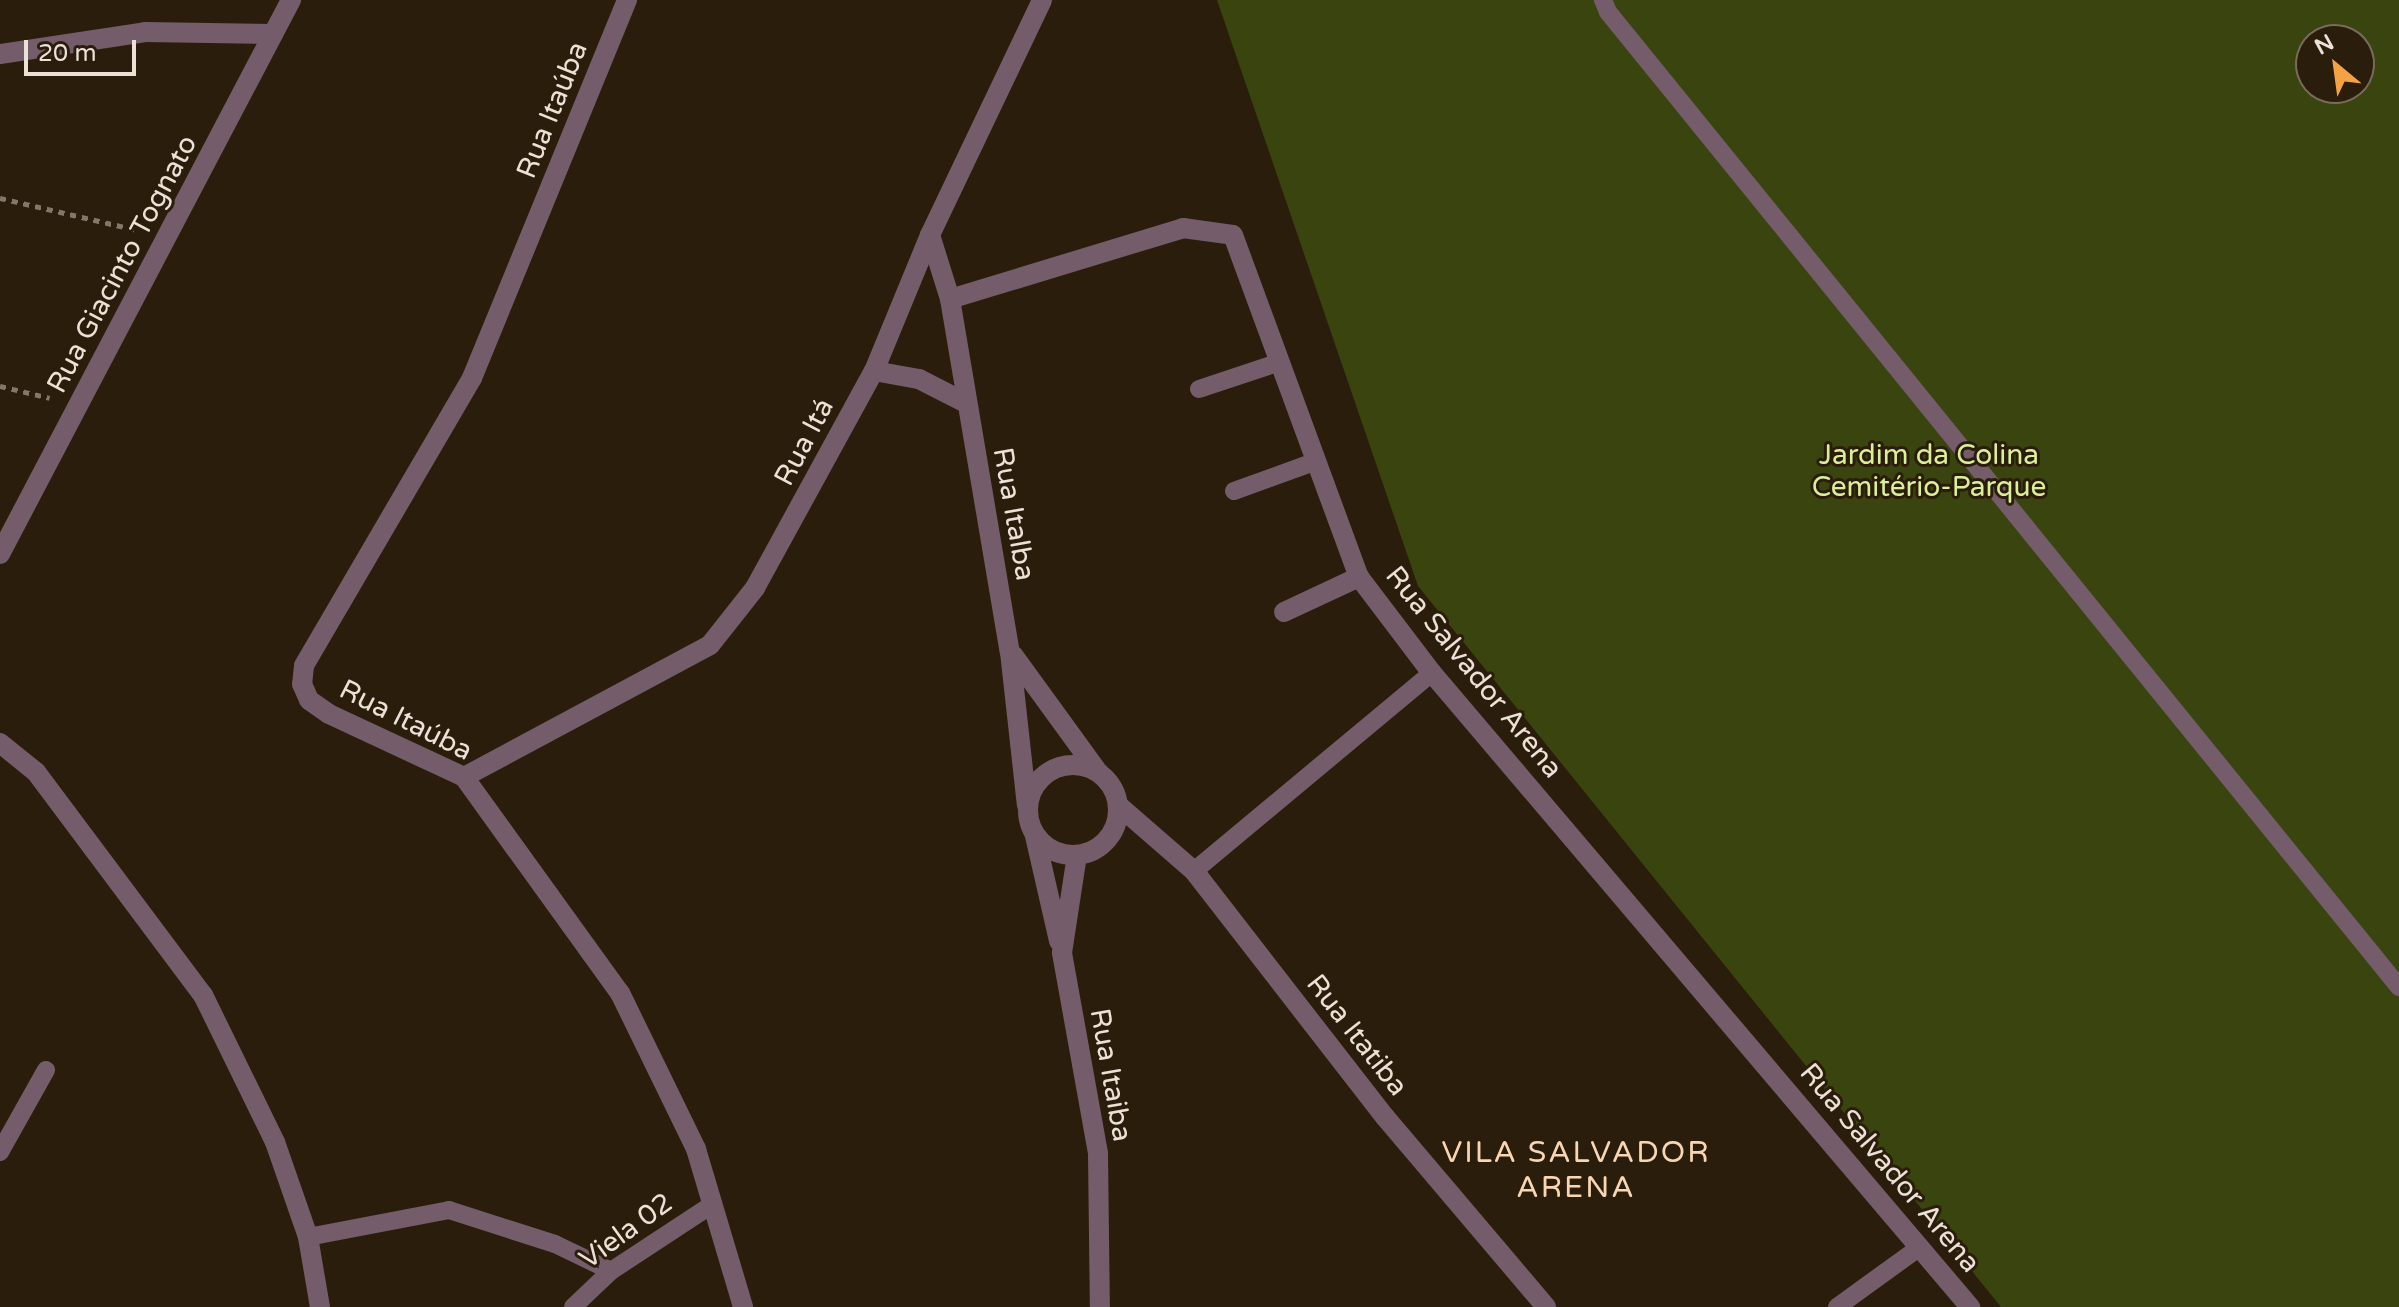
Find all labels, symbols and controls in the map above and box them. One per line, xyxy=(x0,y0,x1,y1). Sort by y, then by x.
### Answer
scale bar xyxy=(28,24,140,74)
north arrow xyxy=(2295,24,2375,104)
text: N xyxy=(2310,29,2338,60)
street label: Rua Itaúba xyxy=(509,37,595,183)
text: 20 m xyxy=(38,39,96,68)
street label: Rua Giacinto Tognato xyxy=(40,129,204,399)
street label: Rua Itá xyxy=(767,393,841,491)
park label: Jardim da Colina Cemitério-Parque xyxy=(1812,438,2046,504)
street label: Rua Italba xyxy=(986,445,1042,583)
street label: Rua Salvador Arena xyxy=(1378,559,1570,785)
street label: Rua Itaúba xyxy=(334,672,478,768)
street label: Rua Itatiba xyxy=(1299,968,1415,1102)
street label: Rua Itaiba xyxy=(1083,1006,1139,1144)
street label: Rua Salvador Arena xyxy=(1793,1057,1987,1279)
district label: VILA SALVADOR ARENA xyxy=(1442,1135,1710,1206)
street label: Viela 02 xyxy=(573,1186,679,1276)

